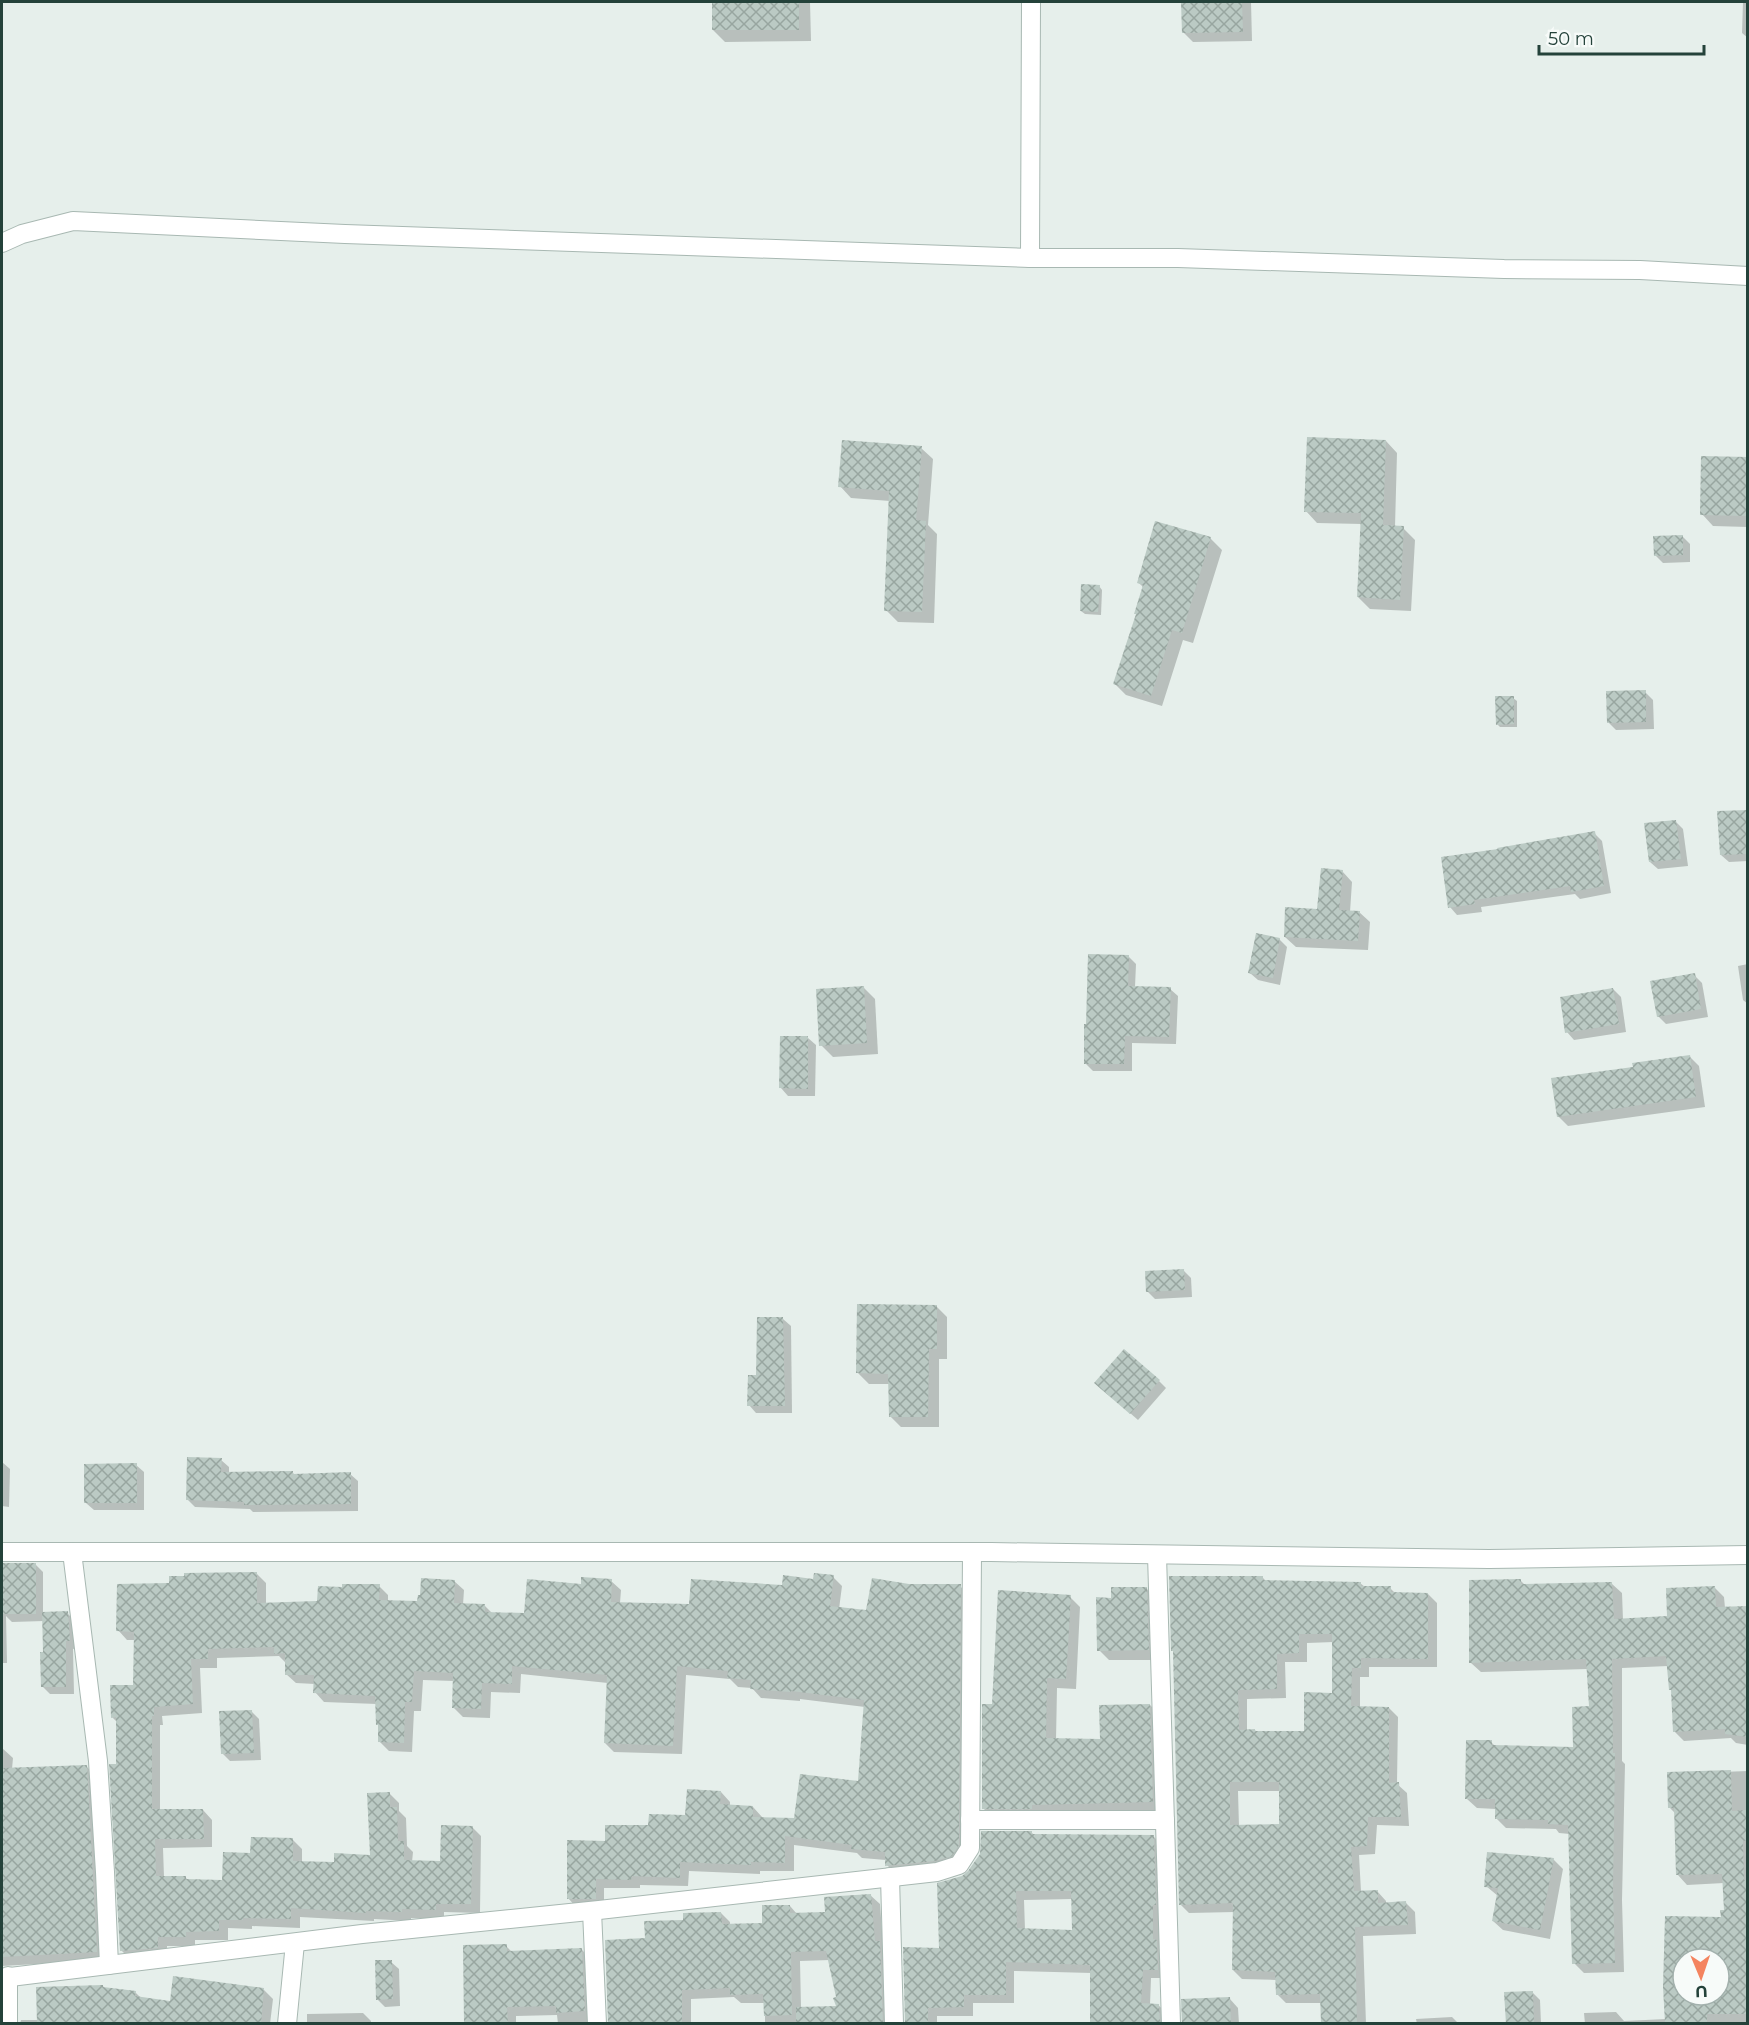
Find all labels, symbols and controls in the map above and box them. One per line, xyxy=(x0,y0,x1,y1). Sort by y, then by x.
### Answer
scale bar xyxy=(1539,18,1704,56)
text: 50 m xyxy=(1548,28,1594,50)
north arrow xyxy=(1671,1947,1731,2007)
text: U xyxy=(1695,1982,1708,2001)

